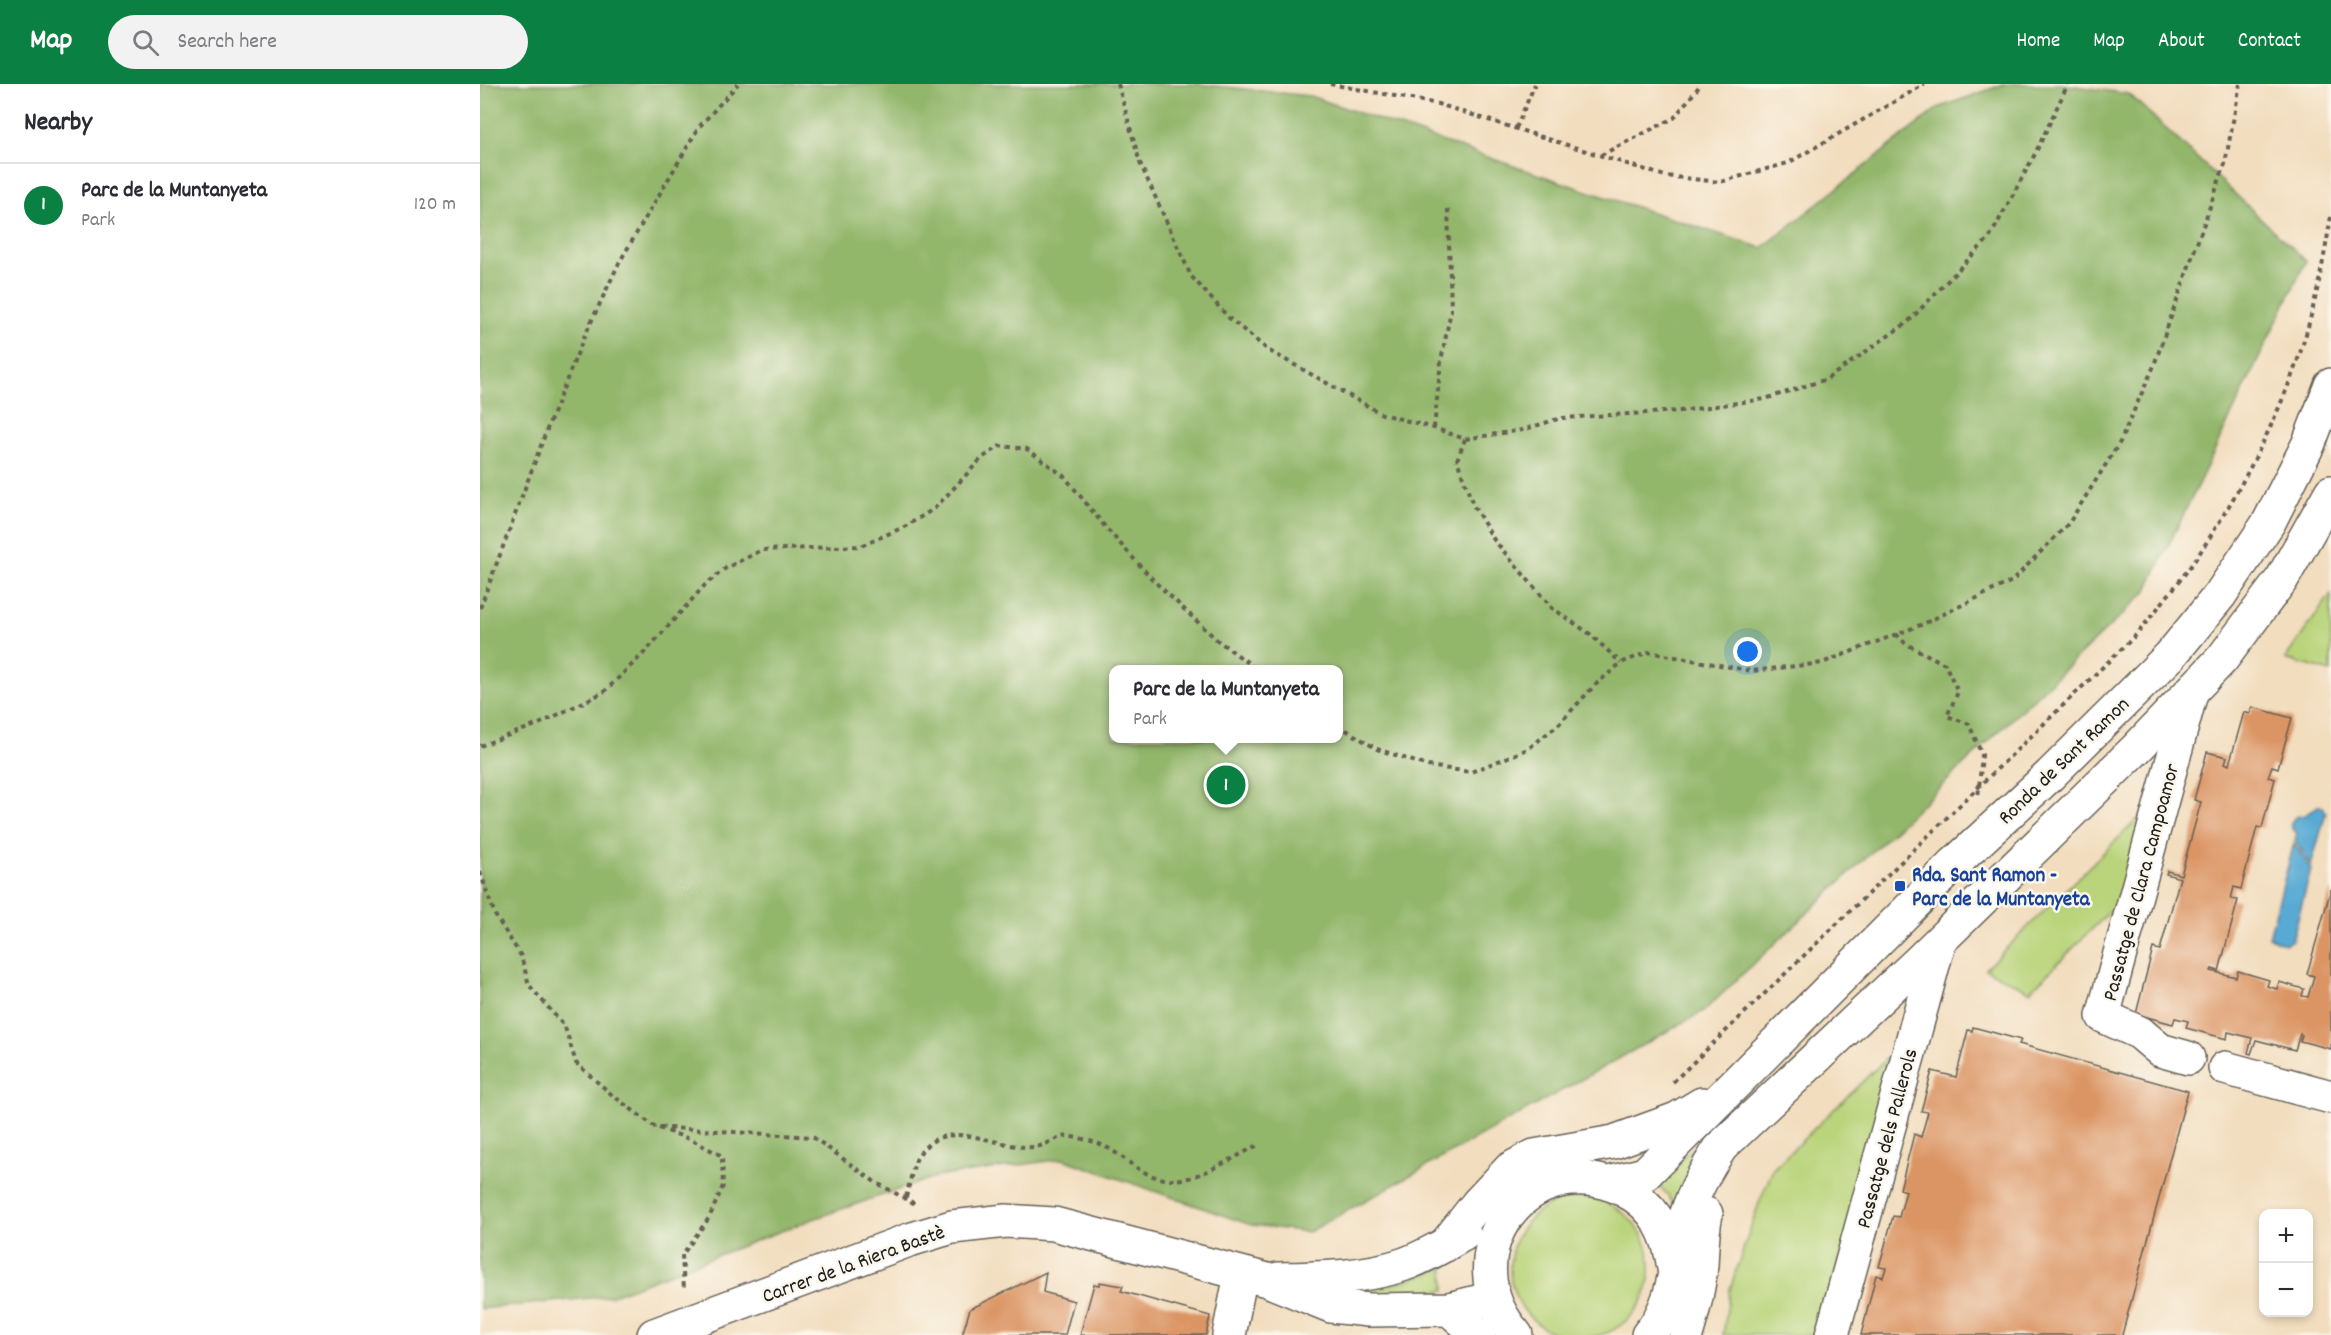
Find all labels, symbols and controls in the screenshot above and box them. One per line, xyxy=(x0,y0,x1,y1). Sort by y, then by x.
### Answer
search box xyxy=(108,15,528,69)
text: Map xyxy=(30,22,72,62)
icon: search xyxy=(129,26,162,59)
text: Search here xyxy=(177,27,277,58)
text: Home xyxy=(2016,27,2060,57)
text: Map xyxy=(2093,27,2125,57)
text: About xyxy=(2158,27,2205,57)
text: Contact xyxy=(2238,27,2301,57)
text: Nearby xyxy=(24,105,92,142)
text: Parc de la Muntanyeta xyxy=(81,176,267,207)
text: 1 xyxy=(41,191,46,219)
text: 120 m xyxy=(414,191,456,219)
text: Park xyxy=(81,207,115,235)
your location xyxy=(1733,637,1762,666)
popup xyxy=(1109,665,1343,743)
text: Parc de la Muntanyeta xyxy=(1133,675,1319,706)
street label: Ronda de Sant Ramon xyxy=(1993,691,2138,833)
text: Park xyxy=(1133,706,1167,734)
street label: Passatge de Clara Campoamor xyxy=(2097,761,2189,1005)
pin: 1 xyxy=(1206,762,1246,808)
place label: Rda. Sant Ramon - Parc de la Muntanyeta xyxy=(1912,862,2091,916)
marker: Rda. Sant Ramon - Parc de la Muntanyeta xyxy=(1893,879,1907,893)
street label: Passatge dels Pallerols xyxy=(1850,1045,1927,1232)
map controls xyxy=(2259,1209,2313,1317)
button: + xyxy=(2259,1209,2313,1263)
street label: Carrer de la Riera Bastè xyxy=(758,1219,950,1313)
button: − xyxy=(2259,1263,2313,1317)

